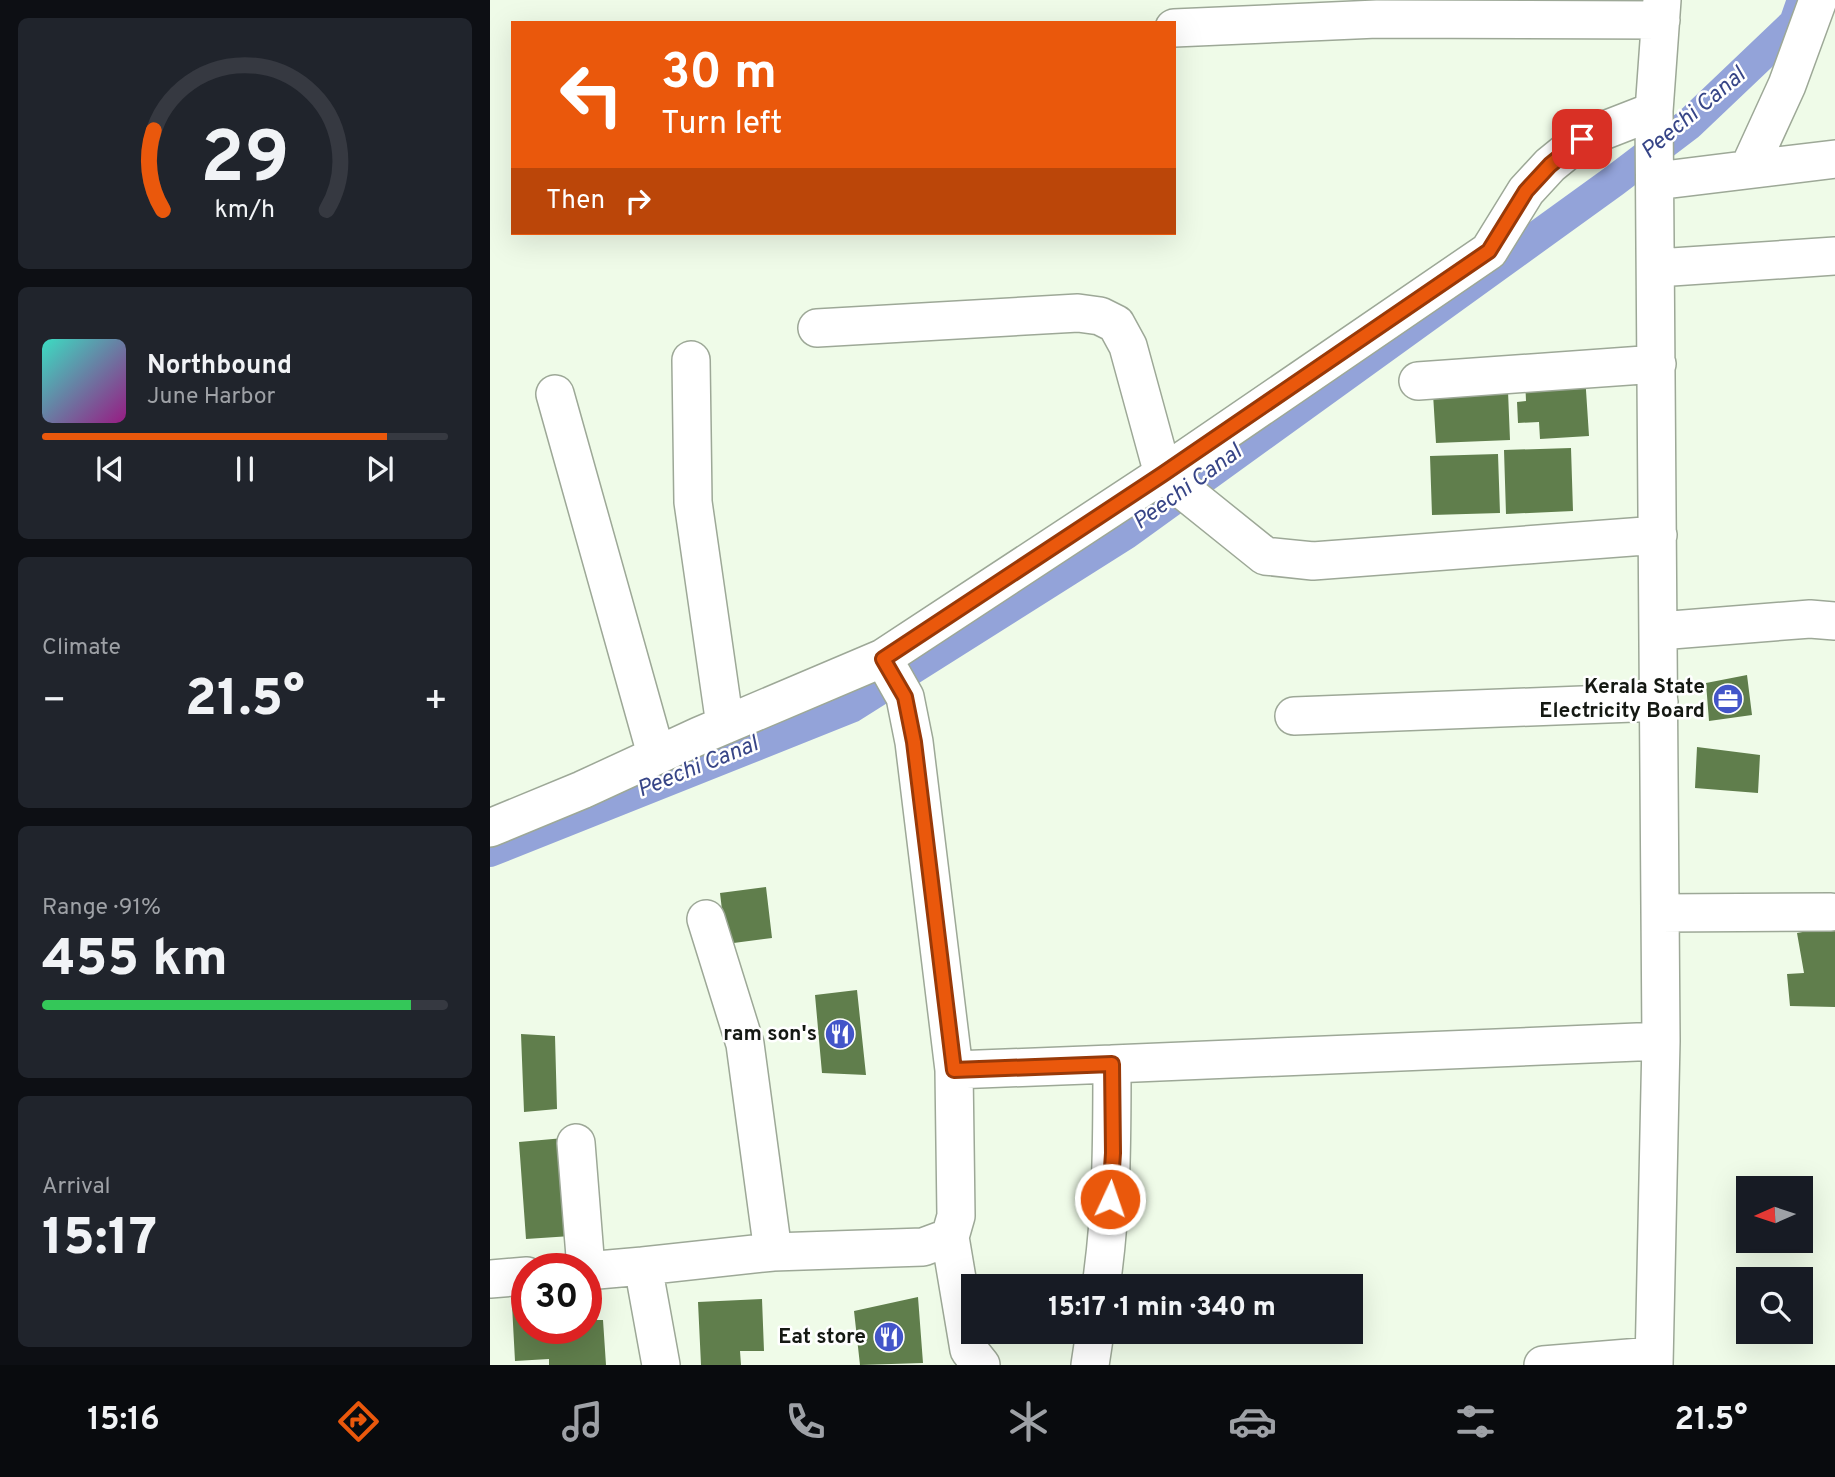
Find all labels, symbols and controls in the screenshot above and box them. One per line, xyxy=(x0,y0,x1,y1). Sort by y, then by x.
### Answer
text: 30 m xyxy=(661,44,777,106)
icon: left xyxy=(546,49,637,140)
water label: Peechi Canal xyxy=(1636,61,1753,166)
text: Turn left xyxy=(661,105,782,145)
pin xyxy=(1552,109,1612,169)
text: 29 xyxy=(200,116,290,208)
icon: arrive xyxy=(1563,120,1601,158)
icon: right xyxy=(619,182,657,220)
text: Then xyxy=(546,185,605,218)
text: km/h xyxy=(215,195,275,227)
text: Northbound xyxy=(147,350,292,383)
text: June Harbor xyxy=(147,383,275,412)
water label: Peechi Canal xyxy=(1128,438,1249,537)
icon: previous xyxy=(91,450,129,488)
icon: pause xyxy=(226,450,264,488)
icon: next xyxy=(361,450,399,488)
text: Climate xyxy=(42,634,121,663)
text: 21.5° xyxy=(185,668,305,734)
place label: Kerala State Electricity Board xyxy=(1539,674,1705,725)
text: − xyxy=(42,678,67,727)
text: + xyxy=(423,678,448,727)
office icon: Kerala State Electricity Board xyxy=(1711,682,1745,716)
water label: Peechi Canal xyxy=(633,730,764,805)
text: Range · 91% xyxy=(42,894,161,923)
text: 455 km xyxy=(42,928,228,994)
restaurant icon: ram son's xyxy=(823,1017,857,1051)
place label: ram son's xyxy=(723,1021,817,1048)
position arrow xyxy=(1073,1162,1147,1236)
text: Arrival xyxy=(42,1173,111,1202)
north arrow xyxy=(1736,1176,1813,1253)
map controls xyxy=(1736,1176,1813,1344)
text: 15:17 xyxy=(42,1207,157,1273)
speed limit sign: 30 xyxy=(511,1253,602,1344)
button: search xyxy=(1736,1267,1813,1344)
text: 15:17 · 1 min · 340 m xyxy=(1048,1292,1276,1325)
restaurant icon: Eat store xyxy=(872,1320,906,1354)
place label: Eat store xyxy=(778,1324,866,1351)
icon: directions xyxy=(334,1397,383,1446)
icon: music xyxy=(558,1397,607,1446)
icon: phone xyxy=(781,1397,830,1446)
icon: climate xyxy=(1004,1397,1053,1446)
icon: car xyxy=(1228,1397,1277,1446)
icon: filters xyxy=(1451,1397,1500,1446)
text: 15:16 xyxy=(87,1401,160,1441)
text: 21.5° xyxy=(1675,1401,1748,1441)

